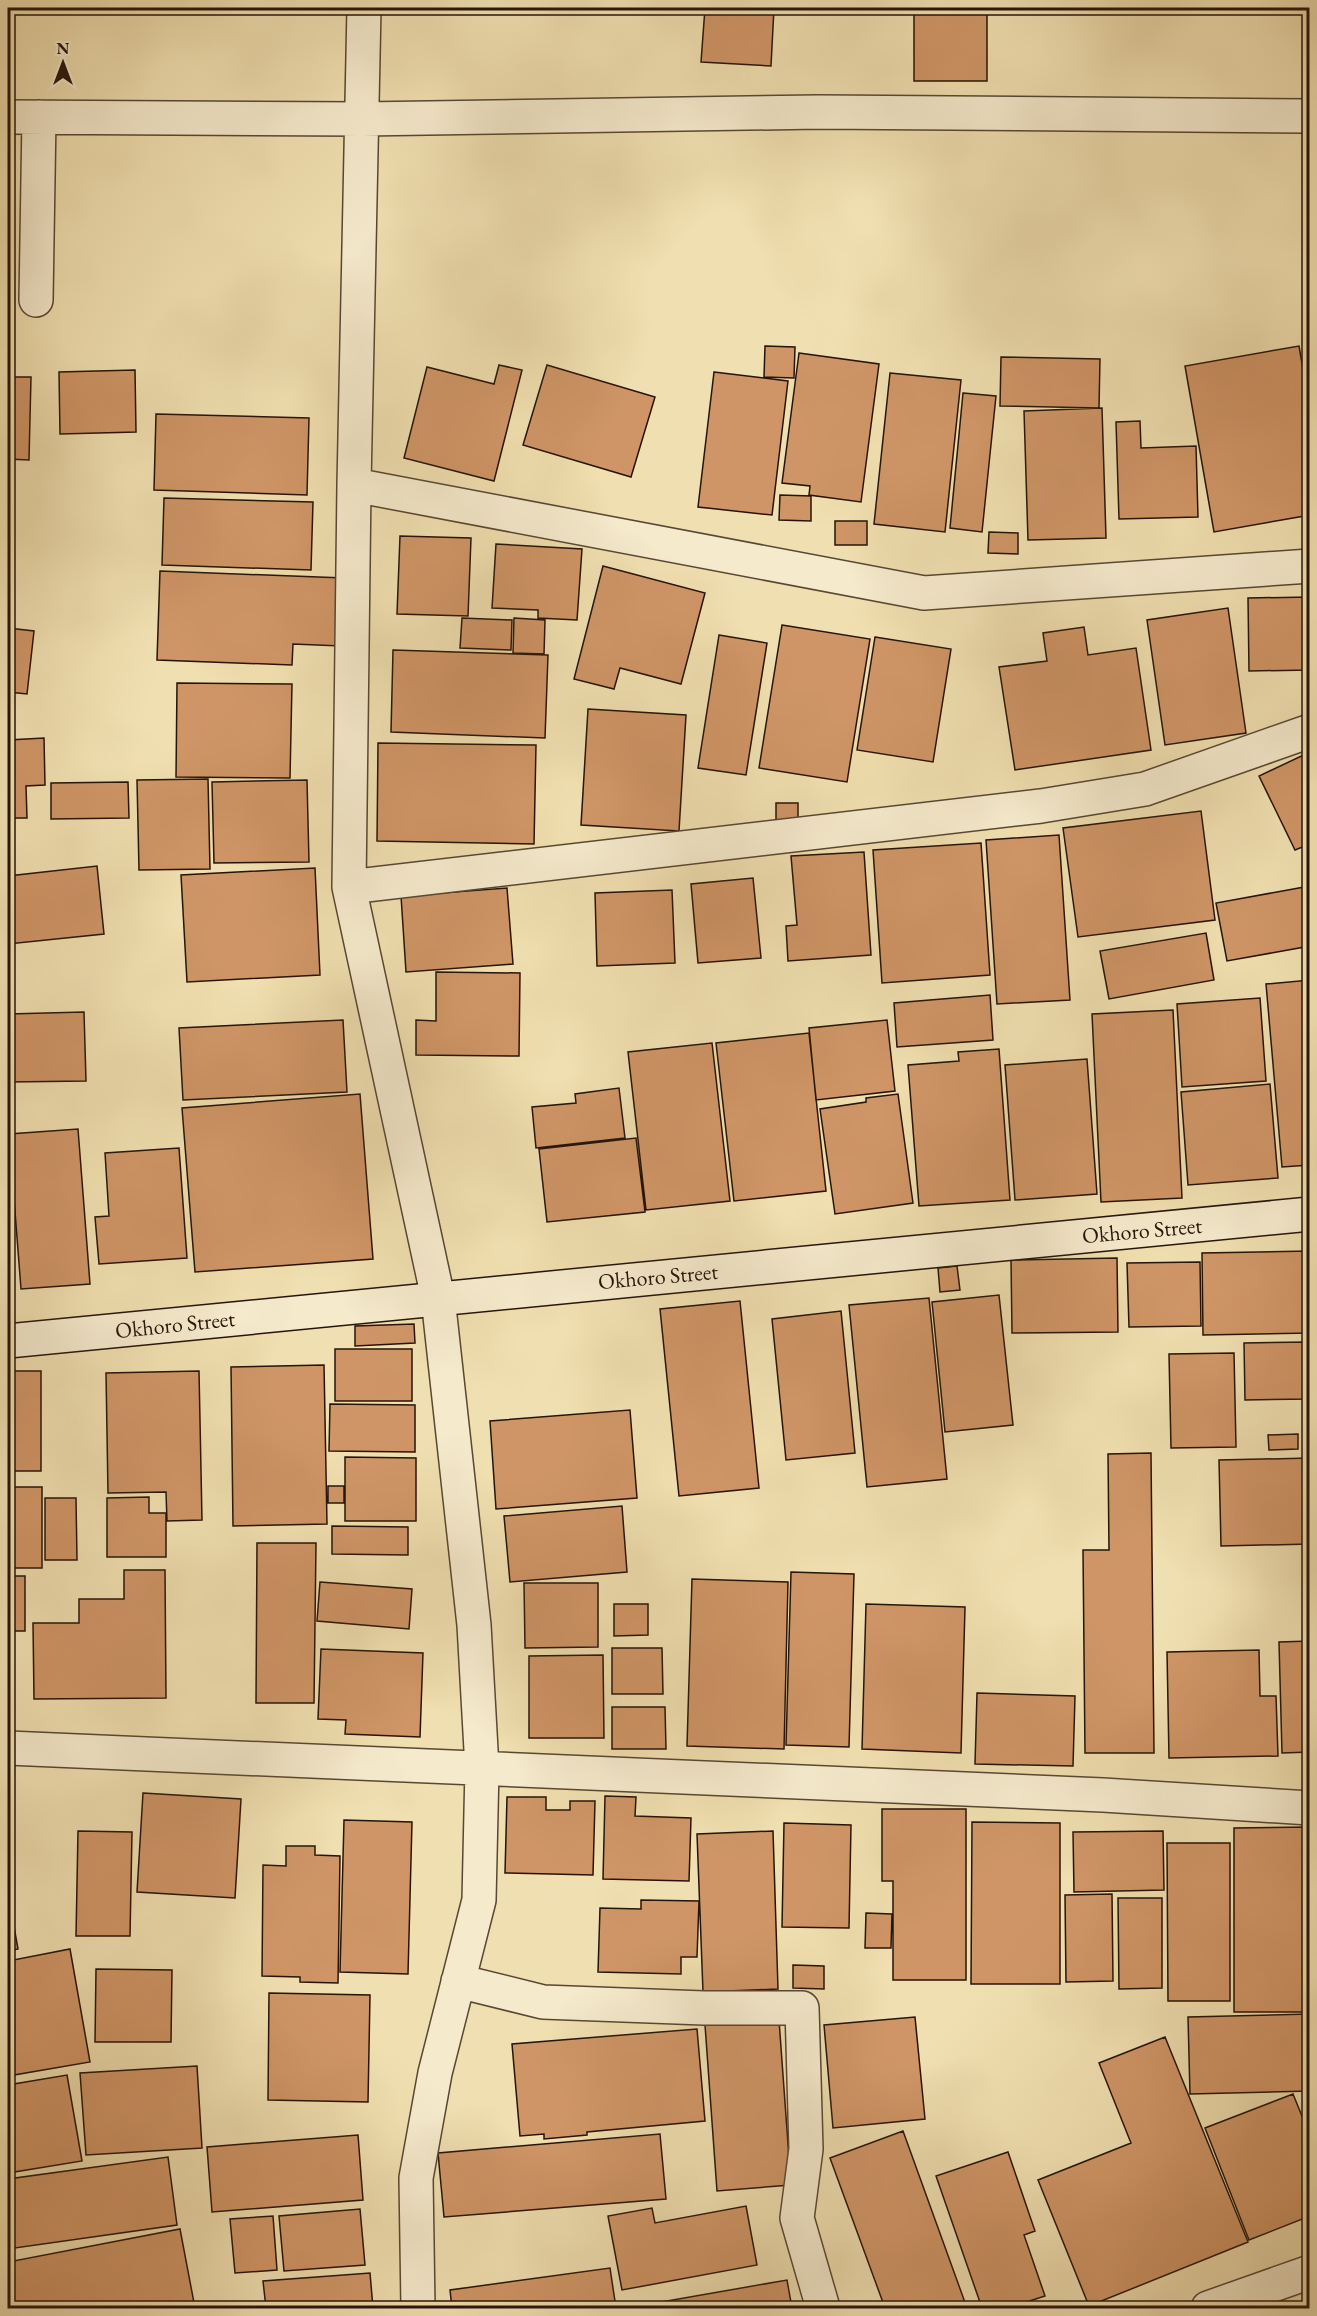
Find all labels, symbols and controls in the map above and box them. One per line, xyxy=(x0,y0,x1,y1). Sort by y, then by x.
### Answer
north arrow xyxy=(33,33,93,93)
text: N xyxy=(57,38,70,59)
street label: Okhoro Street xyxy=(1081,1211,1203,1250)
street label: Okhoro Street xyxy=(597,1257,719,1296)
street label: Okhoro Street xyxy=(114,1304,236,1345)

